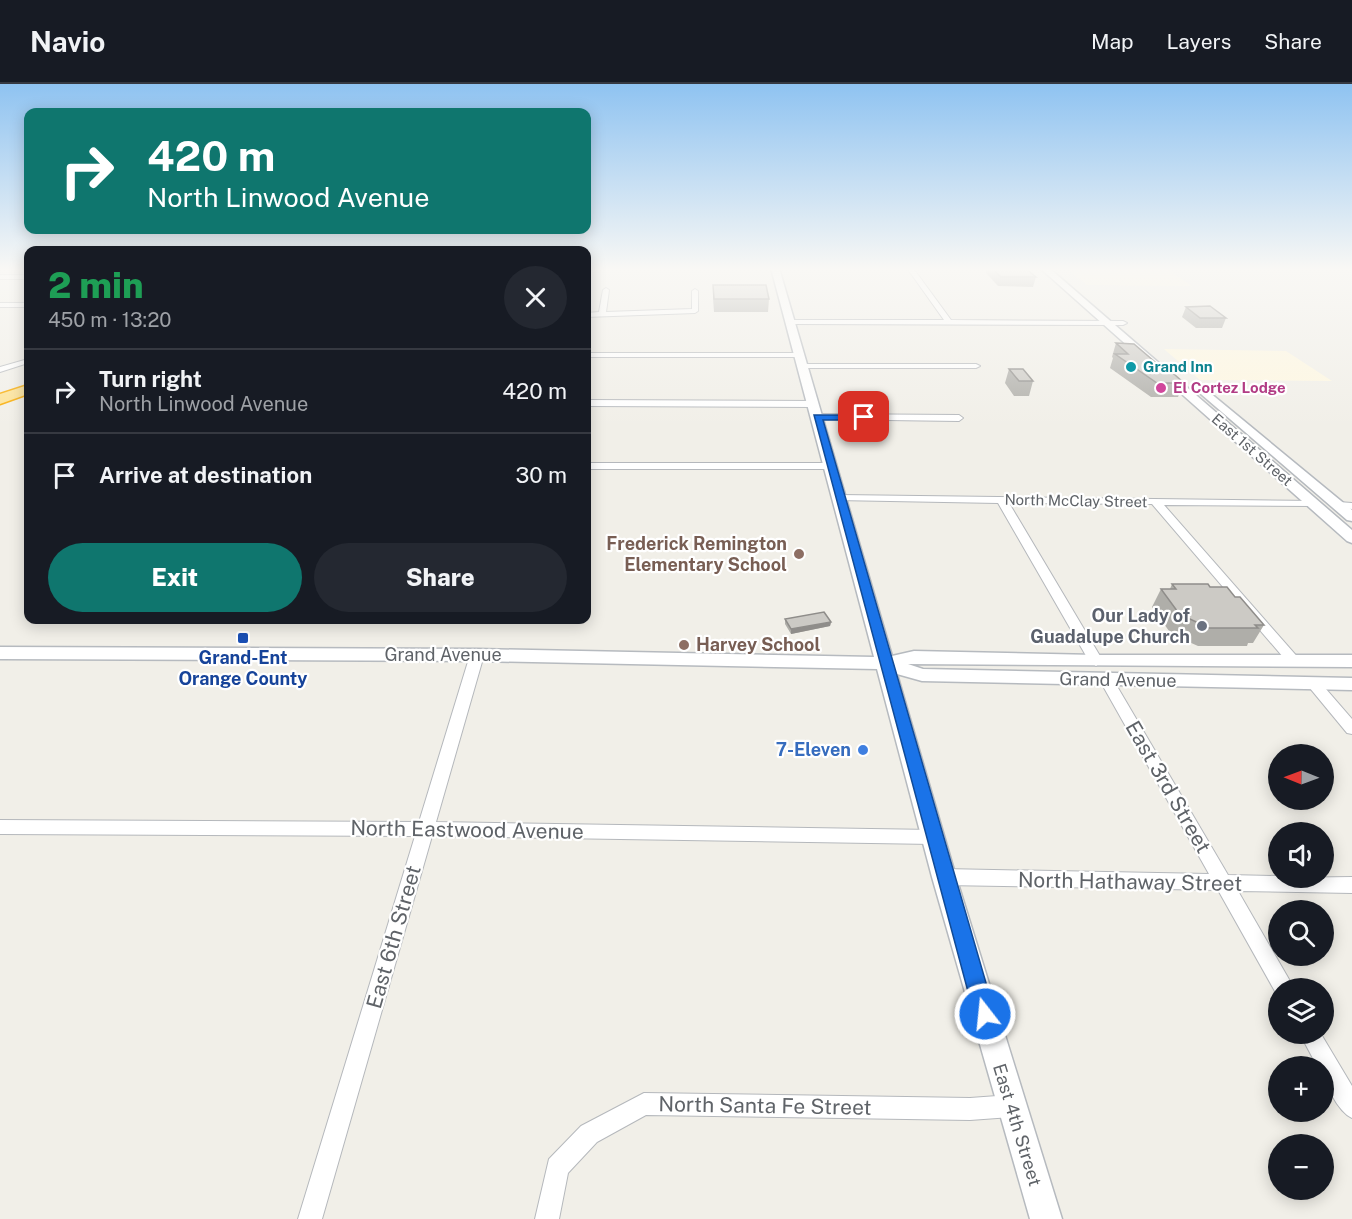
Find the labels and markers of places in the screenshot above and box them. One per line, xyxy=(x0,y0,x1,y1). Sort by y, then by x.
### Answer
place label: Grand Inn xyxy=(1143,358,1213,375)
marker: Grand Inn xyxy=(1124,360,1138,374)
place label: El Cortez Lodge xyxy=(1173,379,1286,396)
marker: El Cortez Lodge xyxy=(1154,381,1168,395)
pin xyxy=(838,391,889,442)
place label: Frederick Remington Elementary School xyxy=(606,533,787,575)
marker: Frederick Remington Elementary School xyxy=(792,547,806,561)
place label: Our Lady of Guadalupe Church xyxy=(1030,605,1190,647)
marker: Our Lady of Guadalupe Church xyxy=(1195,619,1209,633)
marker: Grand-Ent Orange County xyxy=(236,631,250,645)
place label: Harvey School xyxy=(696,634,820,655)
marker: Harvey School xyxy=(677,638,691,652)
place label: Grand-Ent Orange County xyxy=(179,647,307,689)
place label: 7-Eleven xyxy=(776,739,851,760)
marker: 7-Eleven xyxy=(856,743,870,757)

